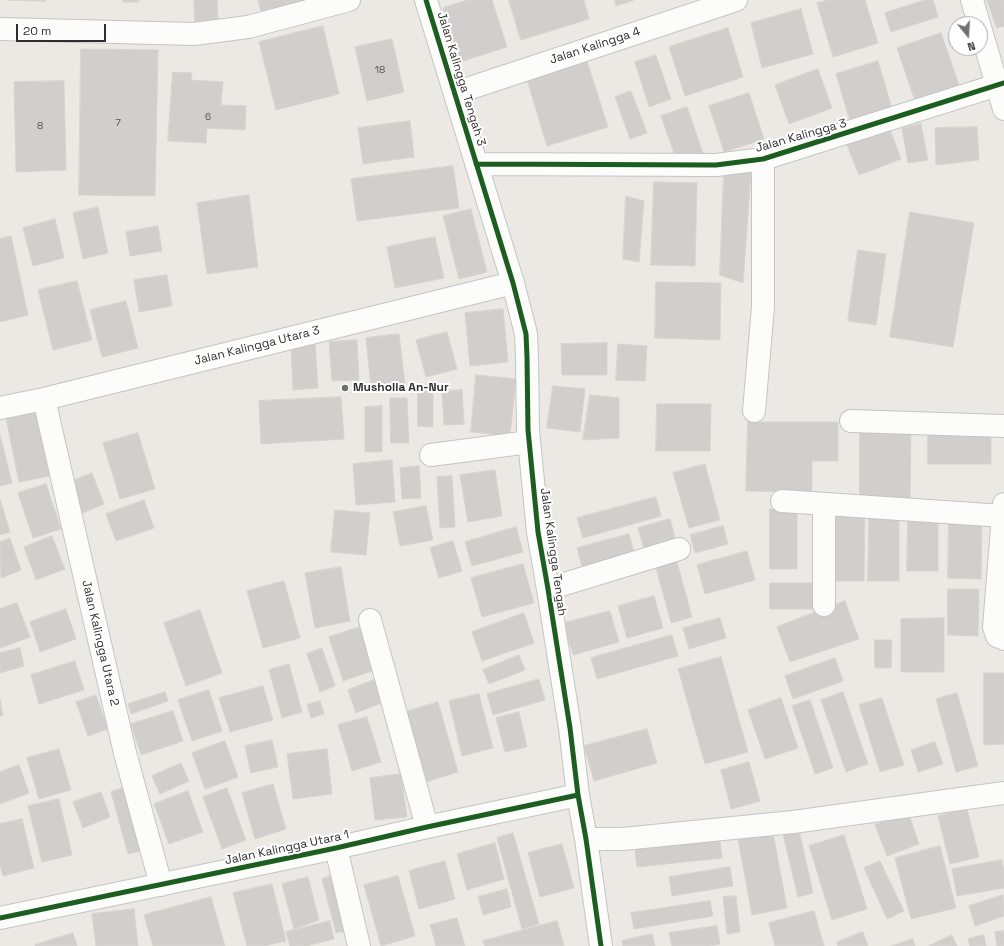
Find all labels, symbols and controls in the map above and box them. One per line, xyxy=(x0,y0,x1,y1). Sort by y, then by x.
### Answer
street label: Jalan Kalingga Tengah 3 xyxy=(434,10,488,148)
scale bar xyxy=(18,16,108,42)
north arrow xyxy=(948,16,988,56)
text: 20 m xyxy=(23,23,51,39)
street label: Jalan Kalingga 4 xyxy=(548,25,642,67)
text: N xyxy=(966,39,977,54)
house number: 18 xyxy=(375,64,385,76)
house number: 6 xyxy=(205,111,211,123)
street label: Jalan Kalingga 3 xyxy=(754,116,848,156)
house number: 7 xyxy=(115,117,121,129)
house number: 8 xyxy=(37,120,43,132)
street label: Jalan Kalingga Utara 3 xyxy=(193,323,321,369)
place label: Musholla An-Nur xyxy=(353,381,449,395)
marker: Musholla An-Nur xyxy=(340,383,350,393)
street label: Jalan Kalingga Tengah xyxy=(537,487,569,617)
street label: Jalan Kalingga Utara 2 xyxy=(79,579,121,707)
street label: Jalan Kalingga Utara 1 xyxy=(224,828,350,868)

